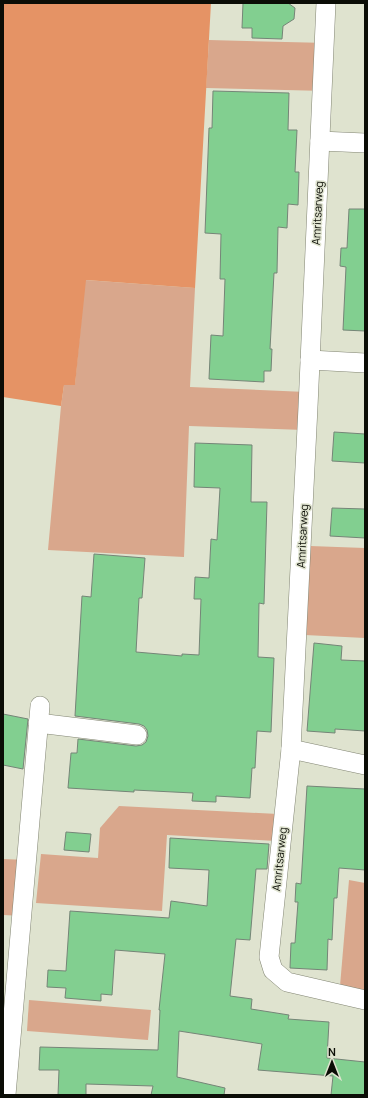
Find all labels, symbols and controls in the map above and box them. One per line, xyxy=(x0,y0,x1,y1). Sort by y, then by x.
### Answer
street label: Amritsarweg xyxy=(308,181,326,245)
street label: Amritsarweg xyxy=(293,504,311,568)
street label: Amritsarweg xyxy=(268,826,290,892)
north arrow xyxy=(312,1042,352,1082)
text: N xyxy=(328,1044,336,1059)

